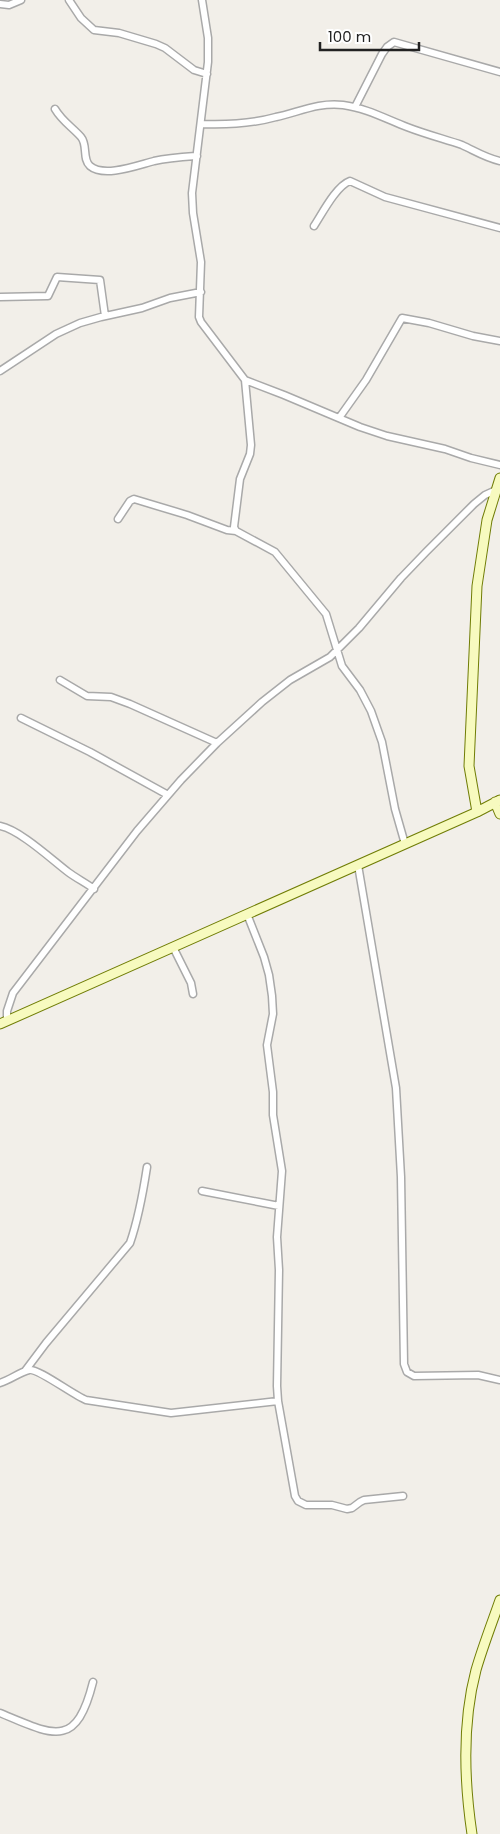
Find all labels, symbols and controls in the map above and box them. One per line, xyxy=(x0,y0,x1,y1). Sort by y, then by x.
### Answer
scale bar xyxy=(320,20,419,52)
text: 100 m xyxy=(328,26,371,47)

